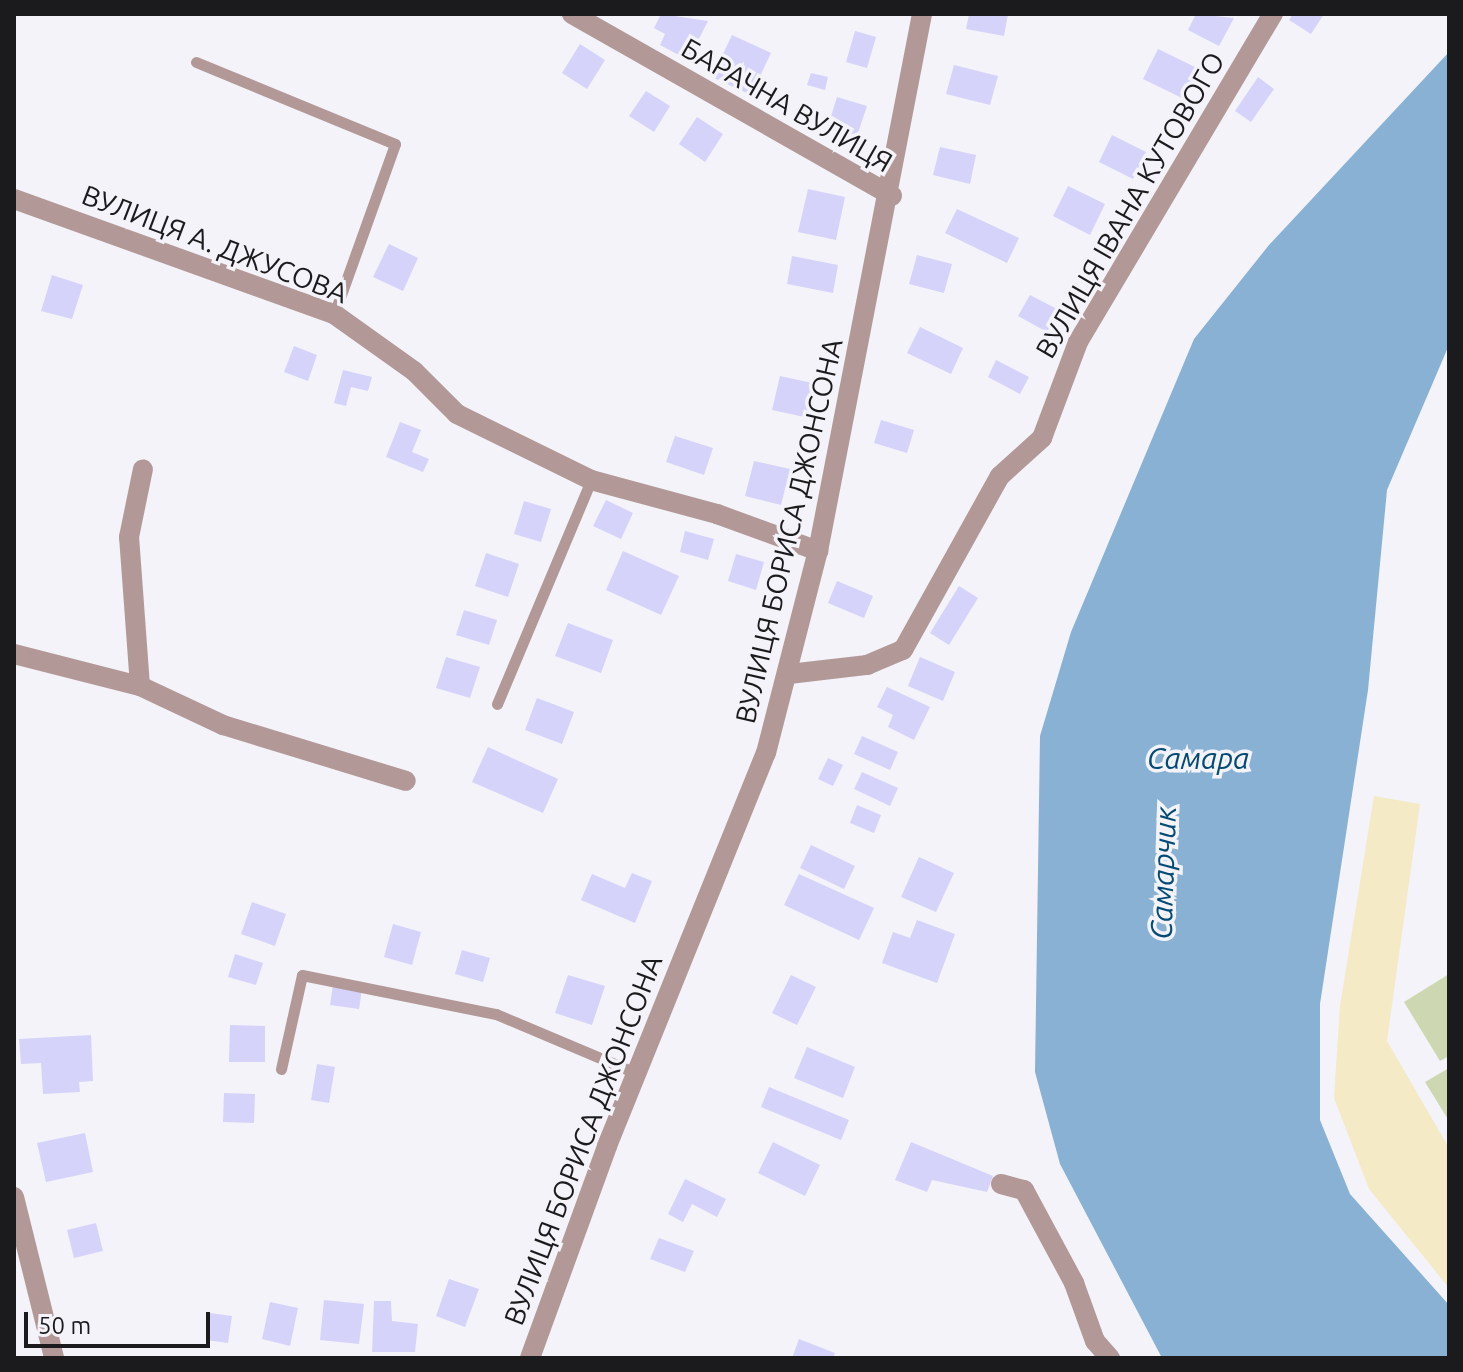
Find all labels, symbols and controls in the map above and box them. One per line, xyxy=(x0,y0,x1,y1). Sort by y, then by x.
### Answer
street label: БАРАЧНА ВУЛИЦЯ xyxy=(676,31,898,179)
street label: ВУЛИЦЯ ІВАНА КУТОВОГО xyxy=(1028,46,1232,364)
street label: ВУЛИЦЯ А. ДЖУСОВА xyxy=(77,178,353,310)
street label: ВУЛИЦЯ БОРИСА ДЖОНСОНА xyxy=(728,335,850,727)
water label: Самара xyxy=(1147,740,1249,776)
water label: Самарчик xyxy=(1143,806,1183,940)
street label: ВУЛИЦЯ БОРИСА ДЖОНСОНА xyxy=(497,950,669,1330)
scale bar xyxy=(28,1296,214,1346)
text: 50 m xyxy=(38,1312,91,1339)

